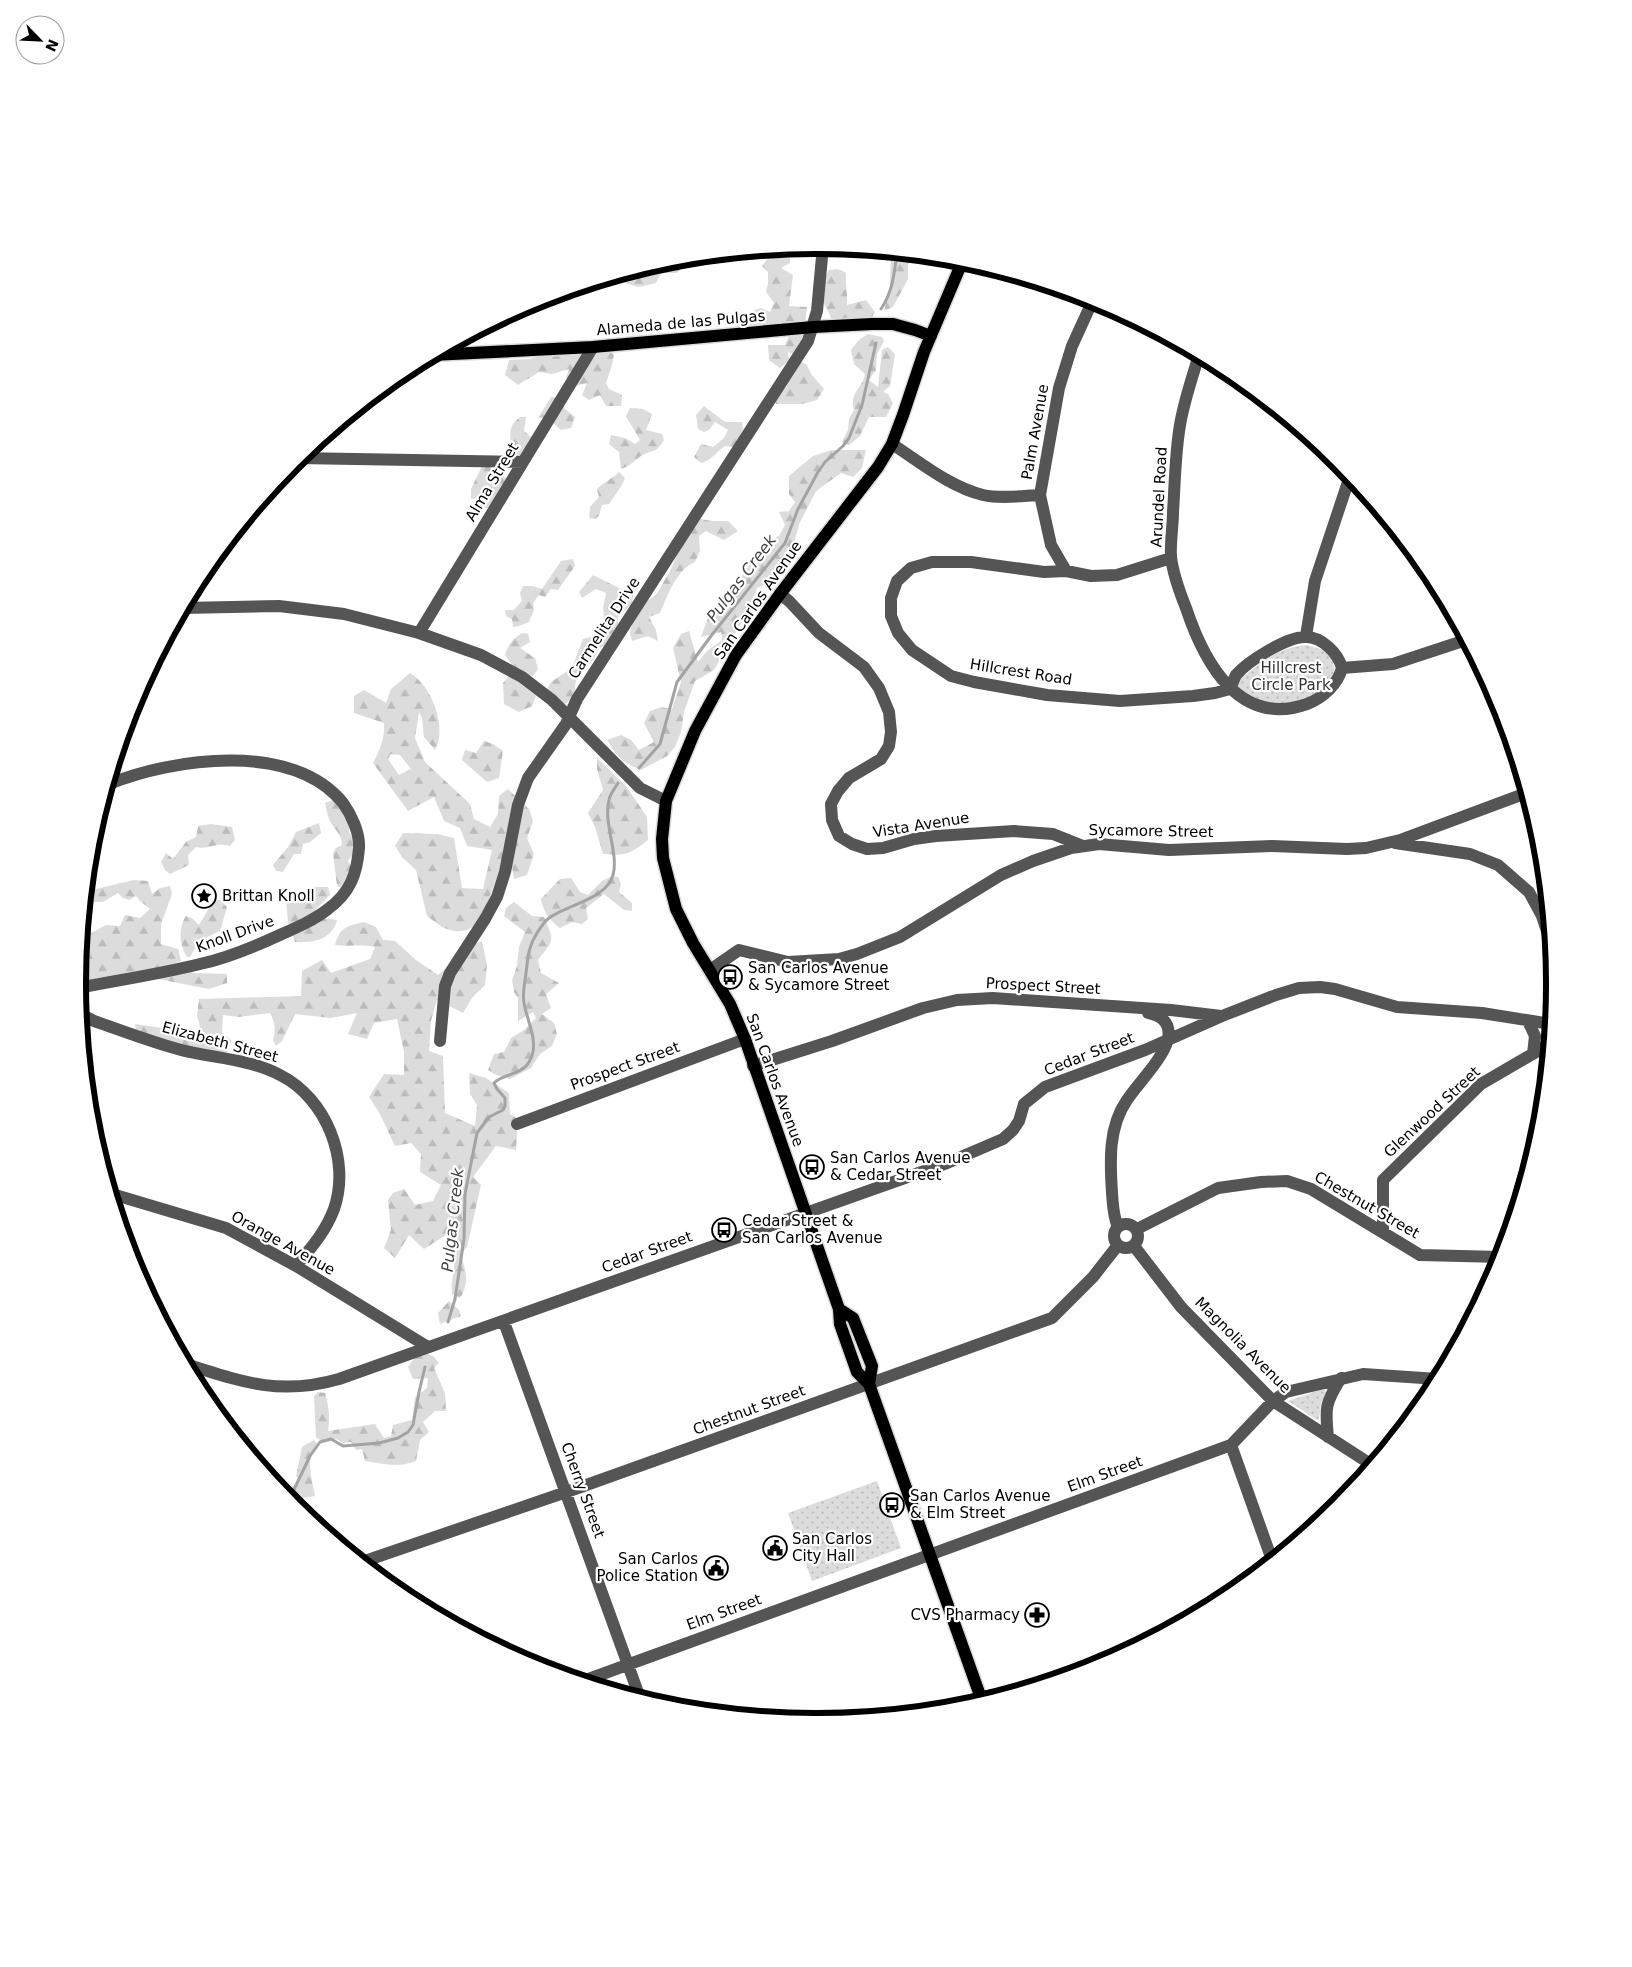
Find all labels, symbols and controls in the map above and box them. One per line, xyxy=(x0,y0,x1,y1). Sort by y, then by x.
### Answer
north arrow xyxy=(15,15,65,65)
text: N xyxy=(42,37,62,54)
street label: Alameda de las Pulgas xyxy=(596,307,766,339)
street label: Palm Avenue xyxy=(1018,383,1052,481)
street label: Alma Street xyxy=(461,439,523,525)
street label: Arundel Road xyxy=(1147,446,1171,548)
water label: Pulgas Creek xyxy=(702,530,781,626)
street label: San Carlos Avenue xyxy=(710,537,806,663)
street label: Carmelita Drive xyxy=(564,574,644,682)
street label: Hillcrest Road xyxy=(969,655,1073,689)
park label: Hillcrest Circle Park xyxy=(1251,659,1331,694)
street label: Vista Avenue xyxy=(871,808,971,842)
street label: Sycamore Street xyxy=(1088,821,1214,841)
place icon: Brittan Knoll xyxy=(191,883,217,909)
place label: Brittan Knoll xyxy=(222,887,315,905)
street label: Knoll Drive xyxy=(194,912,276,956)
place label: San Carlos Avenue & Sycamore Street xyxy=(748,959,890,994)
bus stop icon: San Carlos Avenue & Sycamore Street xyxy=(717,964,743,990)
street label: Prospect Street xyxy=(985,974,1101,998)
street label: San Carlos Avenue xyxy=(743,1011,807,1149)
street label: Elizabeth Street xyxy=(160,1018,280,1066)
street label: Cedar Street xyxy=(1041,1029,1137,1079)
street label: Prospect Street xyxy=(568,1038,682,1094)
street label: Glenwood Street xyxy=(1380,1063,1484,1161)
place label: San Carlos Avenue & Cedar Street xyxy=(830,1149,970,1184)
bus stop icon: San Carlos Avenue & Cedar Street xyxy=(799,1154,825,1180)
water label: Pulgas Creek xyxy=(438,1166,467,1273)
street label: Chestnut Street xyxy=(1311,1168,1423,1242)
street label: Orange Avenue xyxy=(228,1207,338,1279)
place label: Cedar Street & San Carlos Avenue xyxy=(742,1212,882,1247)
bus stop icon: Cedar Street & San Carlos Avenue xyxy=(711,1217,737,1243)
street label: Cedar Street xyxy=(599,1227,695,1277)
street label: Magnolia Avenue xyxy=(1191,1293,1295,1397)
street label: Chestnut Street xyxy=(690,1381,808,1439)
street label: Cherry Street xyxy=(557,1440,609,1540)
street label: Elm Street xyxy=(1065,1452,1145,1496)
place label: San Carlos Avenue & Elm Street xyxy=(910,1487,1050,1522)
bus stop icon: San Carlos Avenue & Elm Street xyxy=(879,1492,905,1518)
place label: San Carlos City Hall xyxy=(792,1530,872,1565)
public building icon: San Carlos City Hall xyxy=(762,1535,788,1561)
place label: San Carlos Police Station xyxy=(596,1550,698,1585)
public building icon: San Carlos Police Station xyxy=(703,1555,729,1581)
street label: Elm Street xyxy=(684,1590,764,1634)
pharmacy icon: CVS Pharmacy xyxy=(1024,1602,1050,1628)
place label: CVS Pharmacy xyxy=(910,1606,1020,1624)

